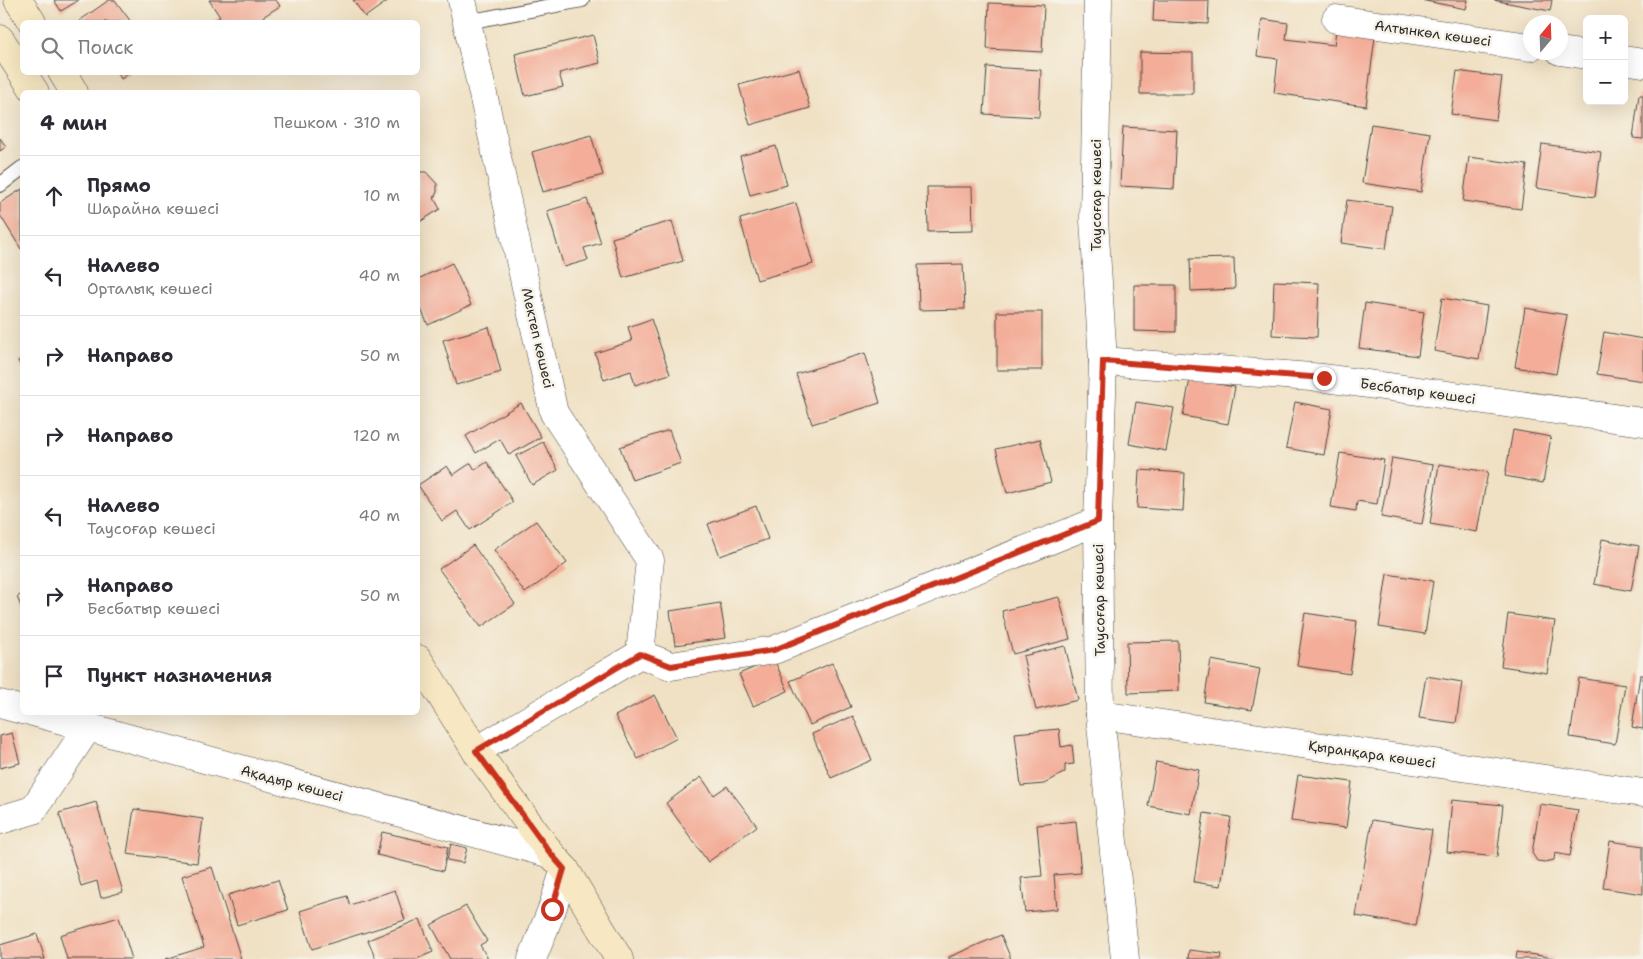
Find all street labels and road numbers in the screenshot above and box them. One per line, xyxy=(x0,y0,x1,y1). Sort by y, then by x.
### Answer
street label: Алтынкөл көшесі xyxy=(1374,16,1492,50)
street label: Тауcоғар көшесі xyxy=(1087,139,1105,251)
street label: Мектеп көшесі xyxy=(518,286,558,390)
street label: Бесбатыр көшесі xyxy=(1359,374,1477,408)
street label: Тауcоғар көшесі xyxy=(1089,544,1109,656)
street label: Қыранқара көшесі xyxy=(1307,736,1437,772)
street label: Ақадыр көшесі xyxy=(239,761,345,805)

